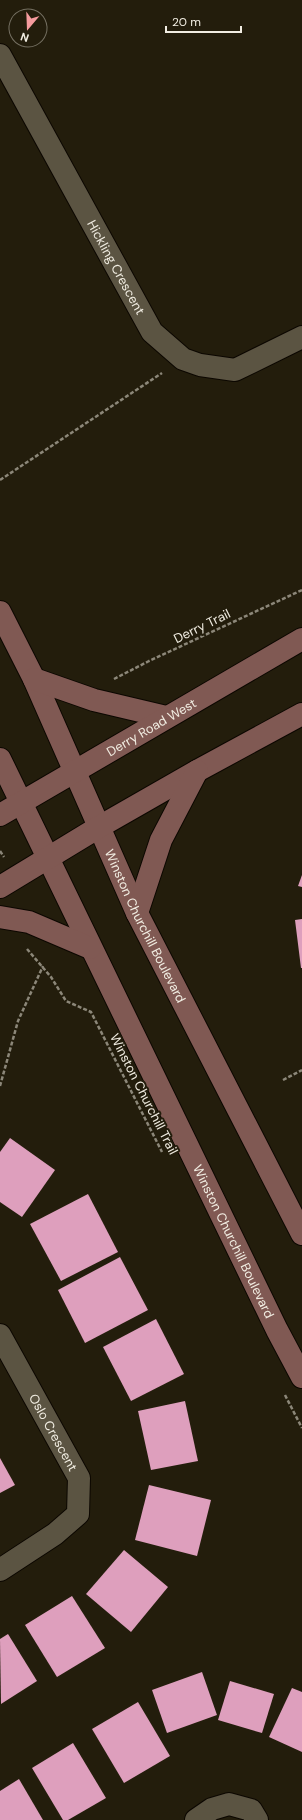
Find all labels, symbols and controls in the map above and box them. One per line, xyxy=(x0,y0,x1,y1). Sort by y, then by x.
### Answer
north arrow xyxy=(8,8,48,48)
scale bar xyxy=(166,8,241,34)
text: 20 m xyxy=(172,14,201,30)
text: N xyxy=(19,30,31,45)
street label: Hickling Crescent xyxy=(84,217,149,317)
street label: Derry Trail xyxy=(171,605,233,647)
street label: Derry Road West xyxy=(103,694,199,760)
street label: Winston Churchill Boulevard xyxy=(101,846,190,1005)
street label: Winston Churchill Trail xyxy=(106,1031,182,1157)
street label: Winston Churchill Boulevard xyxy=(190,1162,278,1321)
street label: Oslo Crescent xyxy=(25,1390,82,1474)

